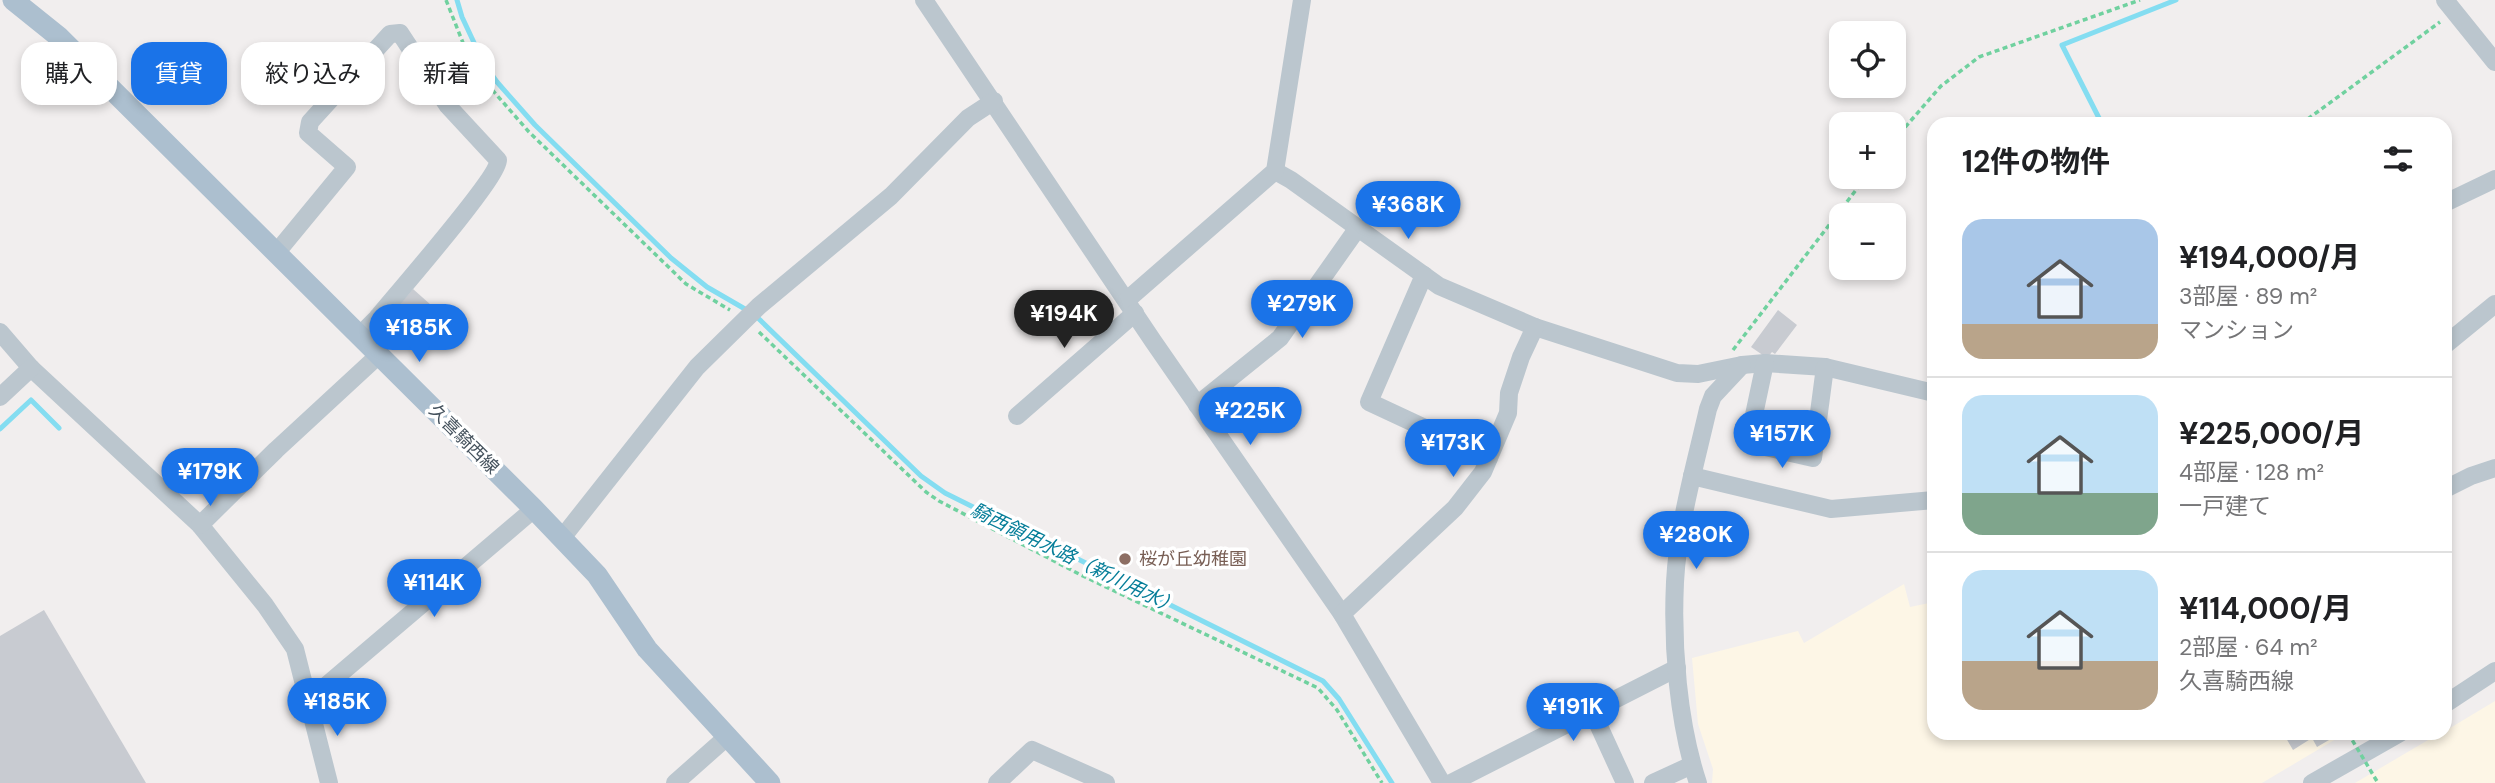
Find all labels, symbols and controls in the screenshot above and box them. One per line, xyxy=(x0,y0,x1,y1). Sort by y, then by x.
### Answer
map controls xyxy=(1829,21,1906,280)
button: locate xyxy=(1829,21,1906,98)
chip: 購入 xyxy=(21,42,117,105)
chip: 賃貸 xyxy=(131,42,227,105)
chip: 絞り込み xyxy=(241,42,385,105)
chip: 新着 xyxy=(399,42,495,105)
button: + xyxy=(1829,112,1906,189)
icon: filters xyxy=(2379,140,2417,178)
text: 12件の物件 xyxy=(1962,142,2110,181)
pin: ¥368K xyxy=(1359,182,1457,241)
text: ¥368K xyxy=(1372,189,1444,219)
button: − xyxy=(1829,203,1906,280)
text: ¥194,000/月 xyxy=(2179,238,2360,277)
icon: home xyxy=(2018,247,2102,331)
pin: ¥279K xyxy=(1253,280,1351,340)
text: 3部屋 · 89 m² xyxy=(2179,281,2317,311)
text: ¥279K xyxy=(1267,288,1337,318)
pin: ¥194K xyxy=(1015,290,1113,350)
text: ¥194K xyxy=(1030,298,1098,328)
pin: ¥185K xyxy=(370,304,468,364)
text: ¥185K xyxy=(385,312,453,342)
text: マンション xyxy=(2179,315,2294,345)
pin: ¥225K xyxy=(1201,388,1299,447)
text: ¥225K xyxy=(1215,395,1285,425)
street label: 久喜騎西線 xyxy=(424,399,504,479)
pin: ¥157K xyxy=(1733,410,1831,470)
text: ¥225,000/月 xyxy=(2179,414,2364,453)
text: ¥157K xyxy=(1750,418,1814,448)
pin: ¥173K xyxy=(1404,420,1502,479)
icon: home xyxy=(2018,423,2102,507)
text: ¥173K xyxy=(1421,427,1485,457)
pin: ¥179K xyxy=(161,448,259,508)
text: ¥179K xyxy=(177,456,243,486)
text: 4部屋 · 128 m² xyxy=(2179,457,2324,487)
text: 一戸建て xyxy=(2179,491,2271,521)
water label: 騎西領用水路（新川用水） xyxy=(967,497,1183,620)
pin: ¥280K xyxy=(1647,512,1745,571)
text: ¥280K xyxy=(1659,519,1733,549)
place label: 桜が丘幼稚園 xyxy=(1139,547,1247,571)
marker: 桜が丘幼稚園 xyxy=(1117,551,1133,567)
pin: ¥114K xyxy=(385,560,483,619)
text: ¥114K xyxy=(403,567,465,597)
text: ¥114,000/月 xyxy=(2179,589,2352,628)
icon: home xyxy=(2018,598,2102,682)
text: 2部屋 · 64 m² xyxy=(2179,632,2318,662)
text: 久喜騎西線 xyxy=(2179,666,2294,696)
pin: ¥185K xyxy=(288,678,386,738)
pin: ¥191K xyxy=(1524,684,1622,743)
text: ¥185K xyxy=(303,686,371,716)
text: ¥191K xyxy=(1542,691,1604,721)

